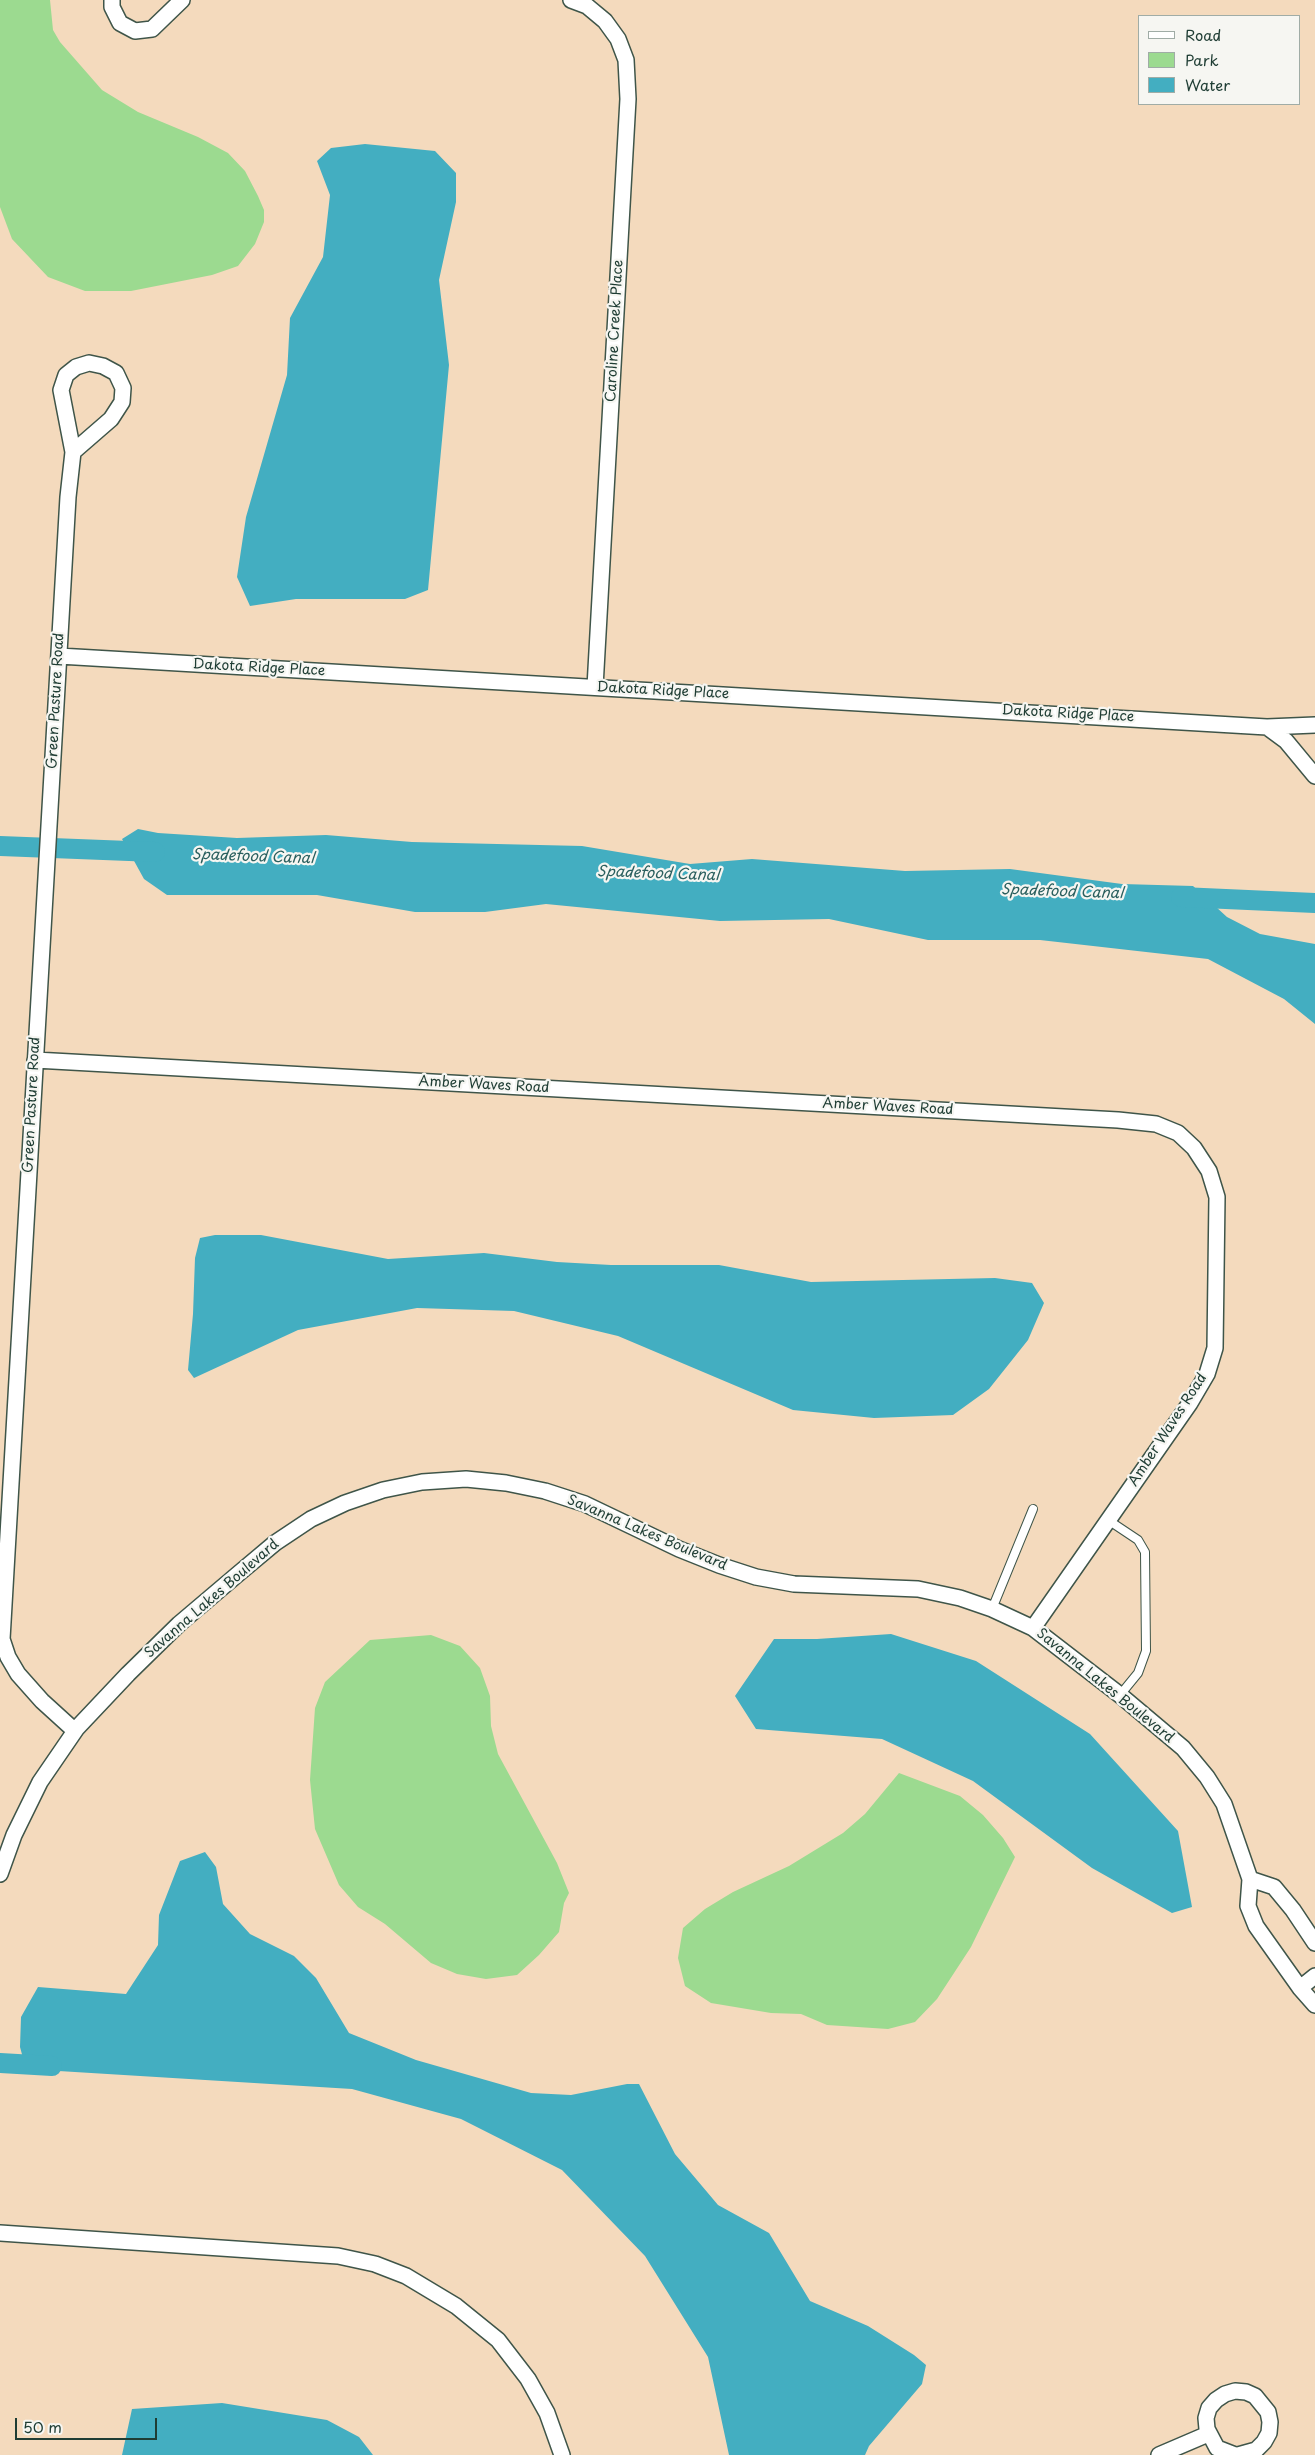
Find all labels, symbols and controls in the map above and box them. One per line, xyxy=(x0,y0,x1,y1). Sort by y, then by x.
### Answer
legend xyxy=(1138,15,1300,105)
text: Road xyxy=(1185,23,1221,46)
text: Park xyxy=(1185,48,1219,71)
text: Water xyxy=(1185,73,1230,96)
street label: Caroline Creek Place xyxy=(603,259,627,403)
street label: Green Pasture Road xyxy=(44,632,68,770)
street label: Dakota Ridge Place xyxy=(192,656,326,680)
street label: Dakota Ridge Place xyxy=(596,679,730,703)
street label: Dakota Ridge Place xyxy=(1001,702,1135,726)
water label: Spadefood Canal xyxy=(191,846,315,868)
water label: Spadefood Canal xyxy=(596,863,720,885)
water label: Spadefood Canal xyxy=(1000,881,1124,903)
street label: Green Pasture Road xyxy=(20,1036,44,1174)
street label: Amber Waves Road xyxy=(418,1073,550,1097)
street label: Amber Waves Road xyxy=(822,1095,954,1119)
street label: Amber Waves Road xyxy=(1125,1370,1211,1490)
street label: Savanna Lakes Boulevard xyxy=(564,1492,730,1574)
street label: Savanna Lakes Boulevard xyxy=(142,1536,282,1662)
street label: Savanna Lakes Boulevard xyxy=(1033,1625,1177,1747)
scale bar xyxy=(18,2408,160,2440)
text: 50 m xyxy=(23,2415,62,2438)

